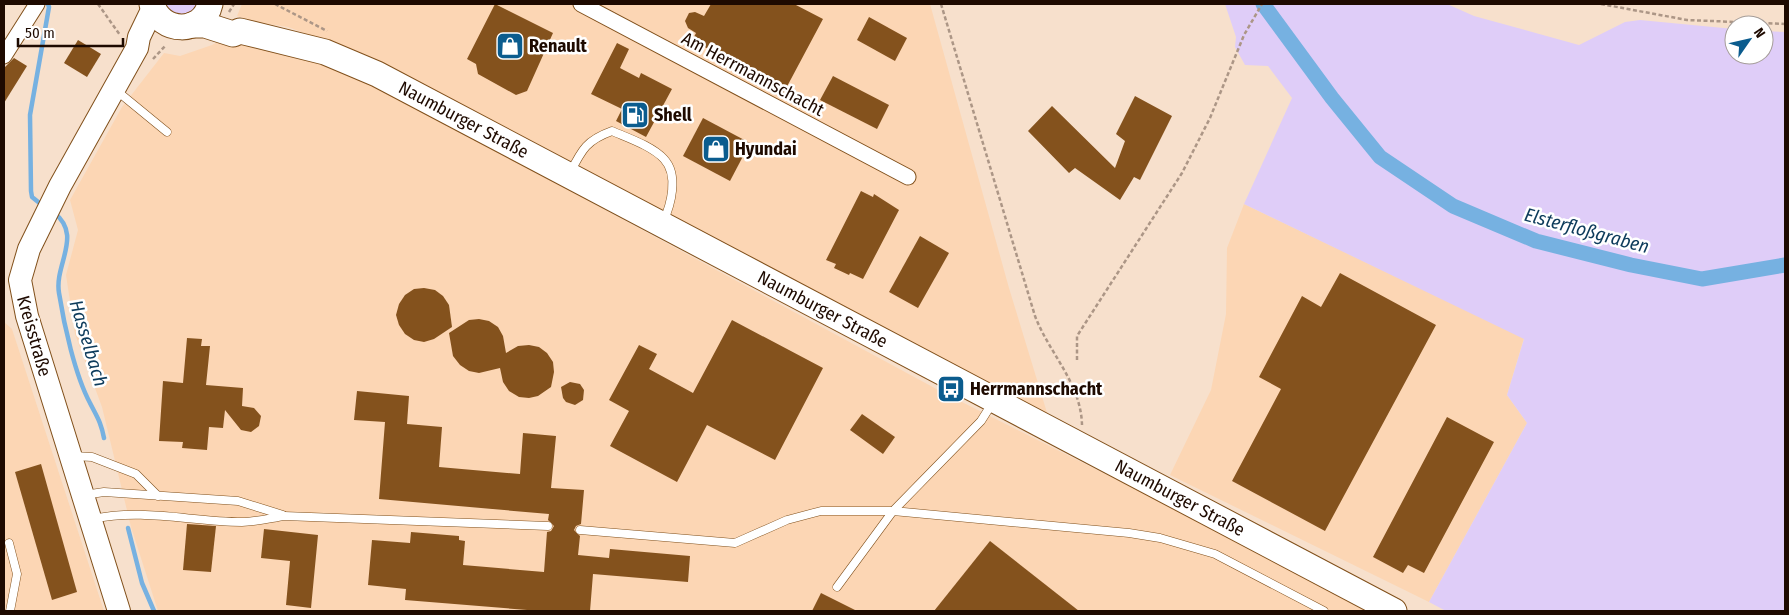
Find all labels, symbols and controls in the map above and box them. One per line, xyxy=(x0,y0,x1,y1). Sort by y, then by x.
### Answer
scale bar xyxy=(18,15,122,47)
north arrow xyxy=(1724,15,1774,65)
text: 50 m xyxy=(25,24,55,42)
text: N xyxy=(1750,25,1769,41)
street label: Am Herrmannschacht xyxy=(678,27,828,121)
shop icon: Renault xyxy=(495,31,525,61)
place label: Renault xyxy=(529,35,588,57)
street label: Naumburger Straße xyxy=(395,76,532,163)
fuel station icon: Shell xyxy=(620,100,650,130)
place label: Shell xyxy=(654,104,692,126)
shop icon: Hyundai xyxy=(701,134,731,164)
place label: Hyundai xyxy=(735,138,797,160)
water label: Elsterfloßgraben xyxy=(1522,203,1652,258)
street label: Naumburger Straße xyxy=(754,266,891,353)
street label: Kreisstraße xyxy=(12,293,56,379)
water label: Hasselbach xyxy=(64,297,113,389)
bus stop icon: Herrmannschacht xyxy=(936,374,966,404)
place label: Herrmannschacht xyxy=(970,378,1103,400)
street label: Naumburger Straße xyxy=(1111,455,1249,541)

